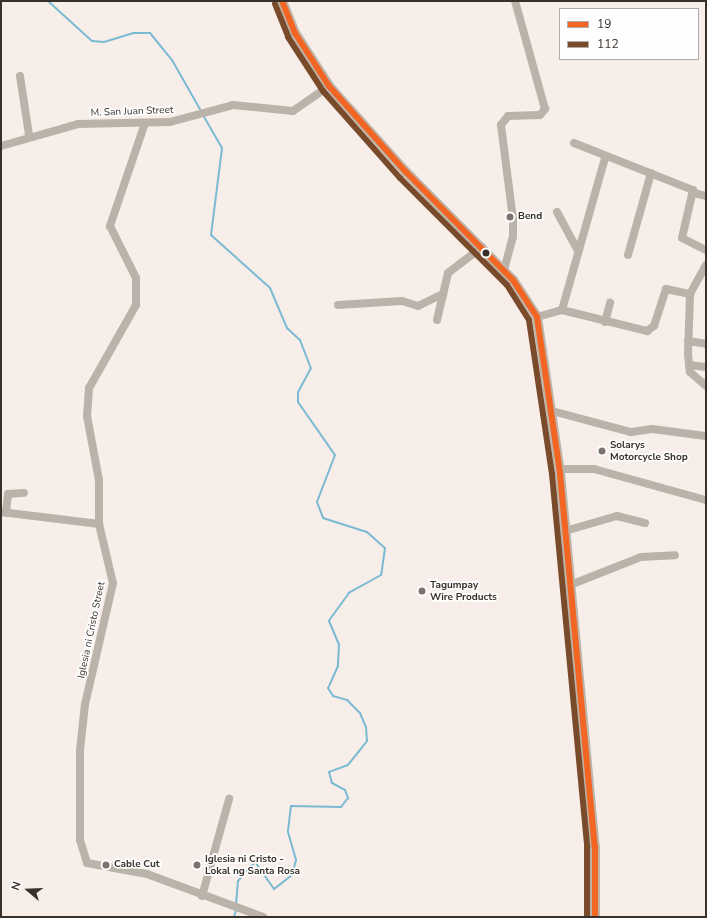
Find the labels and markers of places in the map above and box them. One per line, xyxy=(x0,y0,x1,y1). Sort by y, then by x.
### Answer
place label: Bend xyxy=(518,211,542,223)
marker: Bend xyxy=(505,212,515,222)
unlabelled marker xyxy=(481,248,491,258)
place label: Solarys Motorcycle Shop xyxy=(610,439,688,462)
marker: Solarys Motorcycle Shop xyxy=(597,446,607,456)
place label: Tagumpay Wire Products xyxy=(430,579,497,602)
marker: Tagumpay Wire Products xyxy=(417,586,427,596)
place label: Iglesia ni Cristo - Lokal ng Santa Rosa xyxy=(205,853,300,876)
place label: Cable Cut xyxy=(114,859,160,871)
marker: Cable Cut xyxy=(101,860,111,870)
marker: Iglesia ni Cristo - Lokal ng Santa Rosa xyxy=(192,860,202,870)

